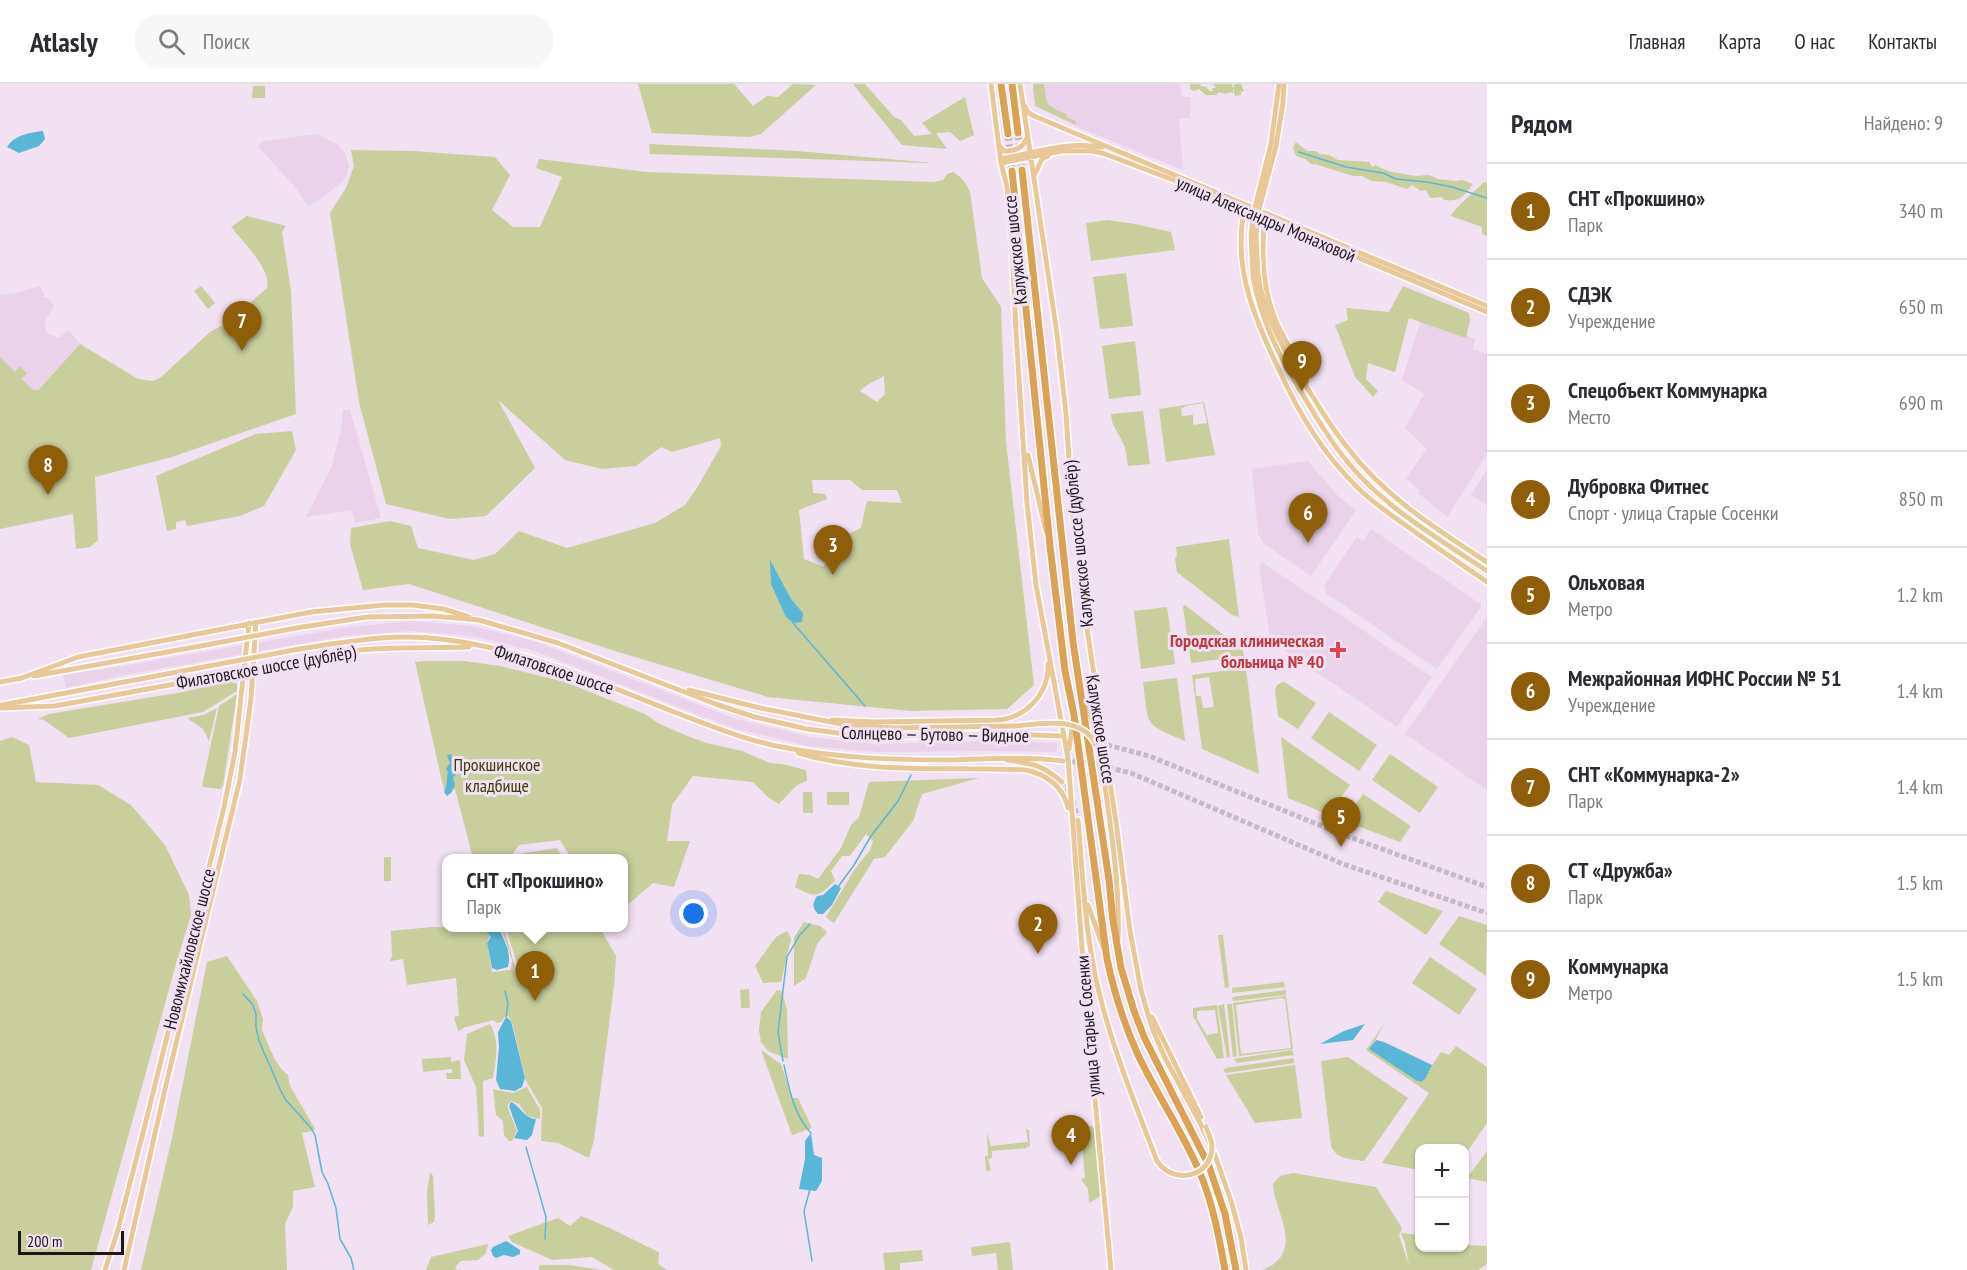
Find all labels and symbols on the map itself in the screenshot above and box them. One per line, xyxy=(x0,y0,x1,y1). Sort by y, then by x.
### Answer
street label: улица Александры Монаховой xyxy=(1173,171,1359,267)
street label: Калужское шоссе xyxy=(998,194,1032,306)
pin: 7 xyxy=(222,302,262,351)
pin: 9 xyxy=(1282,342,1322,391)
pin: 8 xyxy=(28,446,68,495)
street label: Калужское шоссе (дублёр) xyxy=(1058,459,1098,628)
pin: 6 xyxy=(1288,494,1328,543)
pin: 3 xyxy=(814,526,852,575)
place label: Городская клиническая больница № 40 xyxy=(1170,629,1324,673)
street label: Филатовское шоссе xyxy=(491,639,617,699)
street label: Филатовское шоссе (дублёр) xyxy=(174,640,358,694)
marker: Городская клиническая больница № 40 xyxy=(1329,641,1347,659)
street label: Калужское шоссе xyxy=(1081,673,1121,785)
street label: Солнцево — Бутово — Видное xyxy=(841,721,1029,747)
park label: Прокшинское кладбище xyxy=(454,753,540,797)
pin: 5 xyxy=(1322,798,1360,847)
street label: Новомихайловское шоссе xyxy=(158,866,220,1032)
your location xyxy=(679,899,708,928)
pin: 2 xyxy=(1018,904,1058,954)
pin: 1 xyxy=(516,952,554,1001)
street label: улица Старые Сосенки xyxy=(1070,955,1106,1097)
pin: 4 xyxy=(1052,1116,1090,1165)
scale bar xyxy=(18,1228,124,1256)

